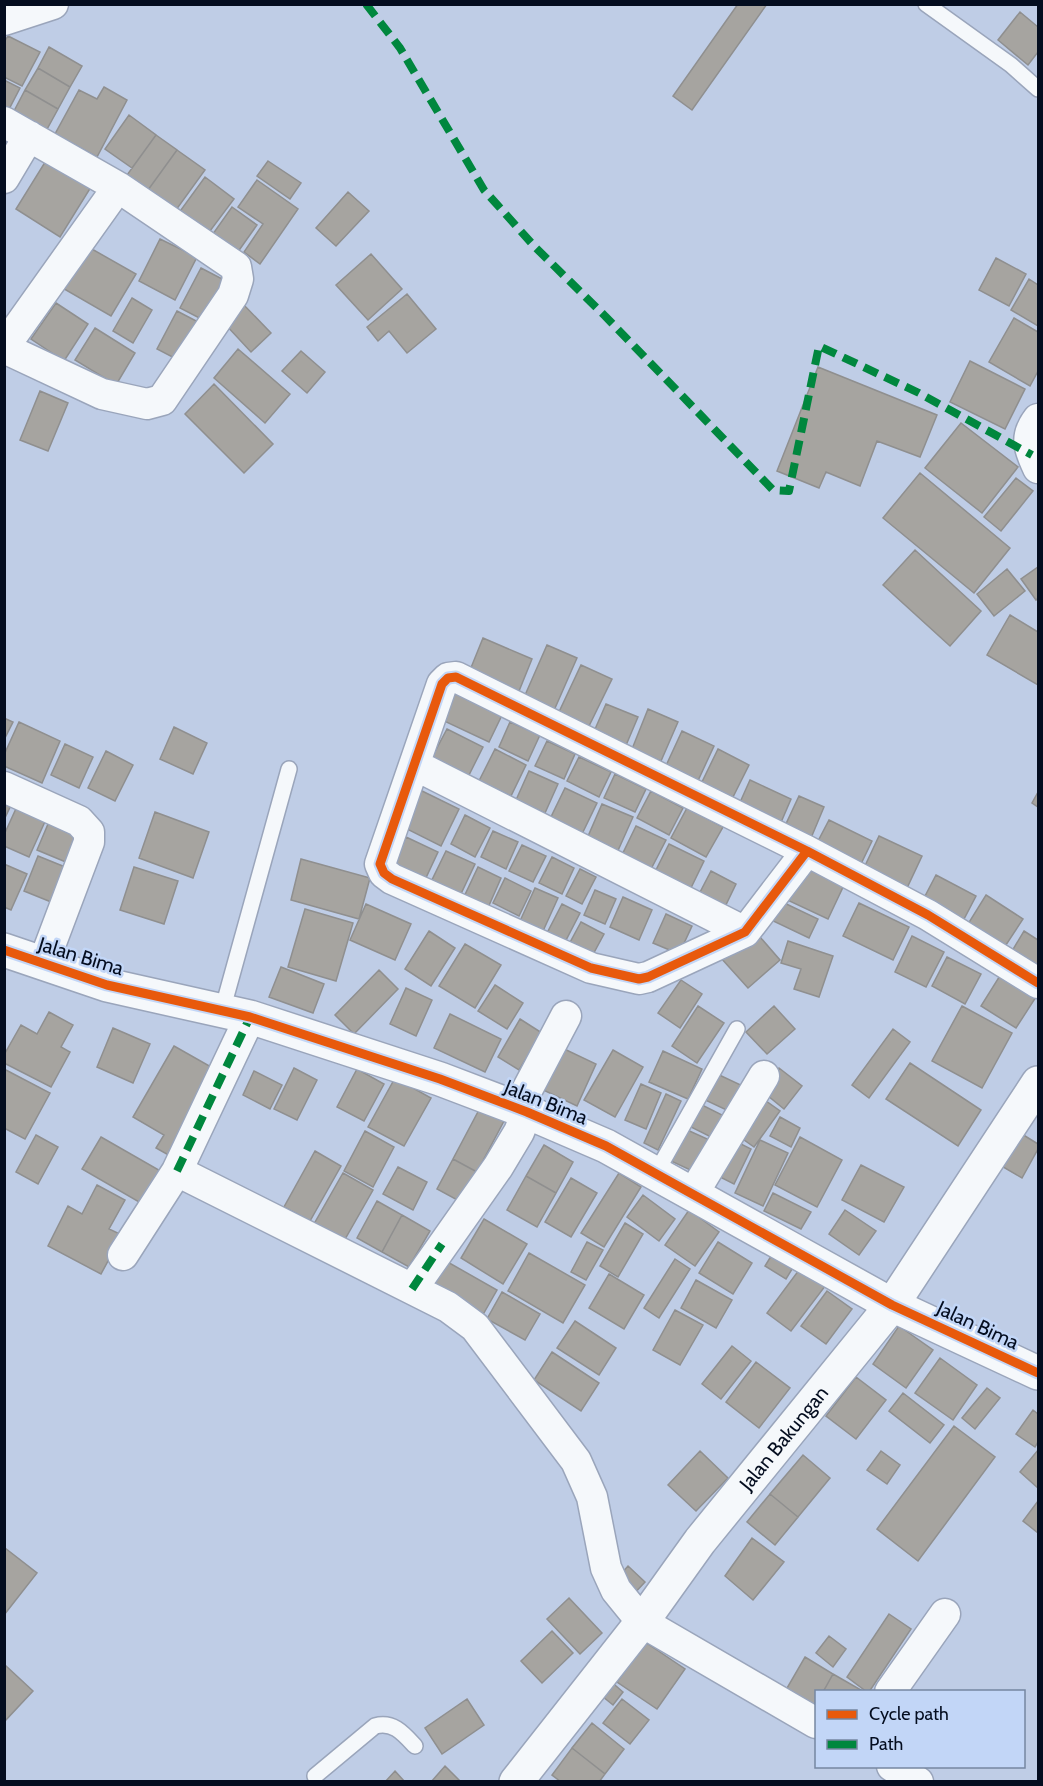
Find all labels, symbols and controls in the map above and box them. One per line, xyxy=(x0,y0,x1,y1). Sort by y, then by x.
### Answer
street label: Jalan Bima xyxy=(35,931,127,980)
street label: Jalan Bima xyxy=(500,1074,592,1130)
street label: Jalan Bima xyxy=(932,1295,1023,1355)
street label: Jalan Bakungan xyxy=(734,1381,833,1496)
legend xyxy=(815,1690,1025,1768)
text: Cycle path xyxy=(869,1703,949,1725)
text: Path xyxy=(869,1733,903,1755)

